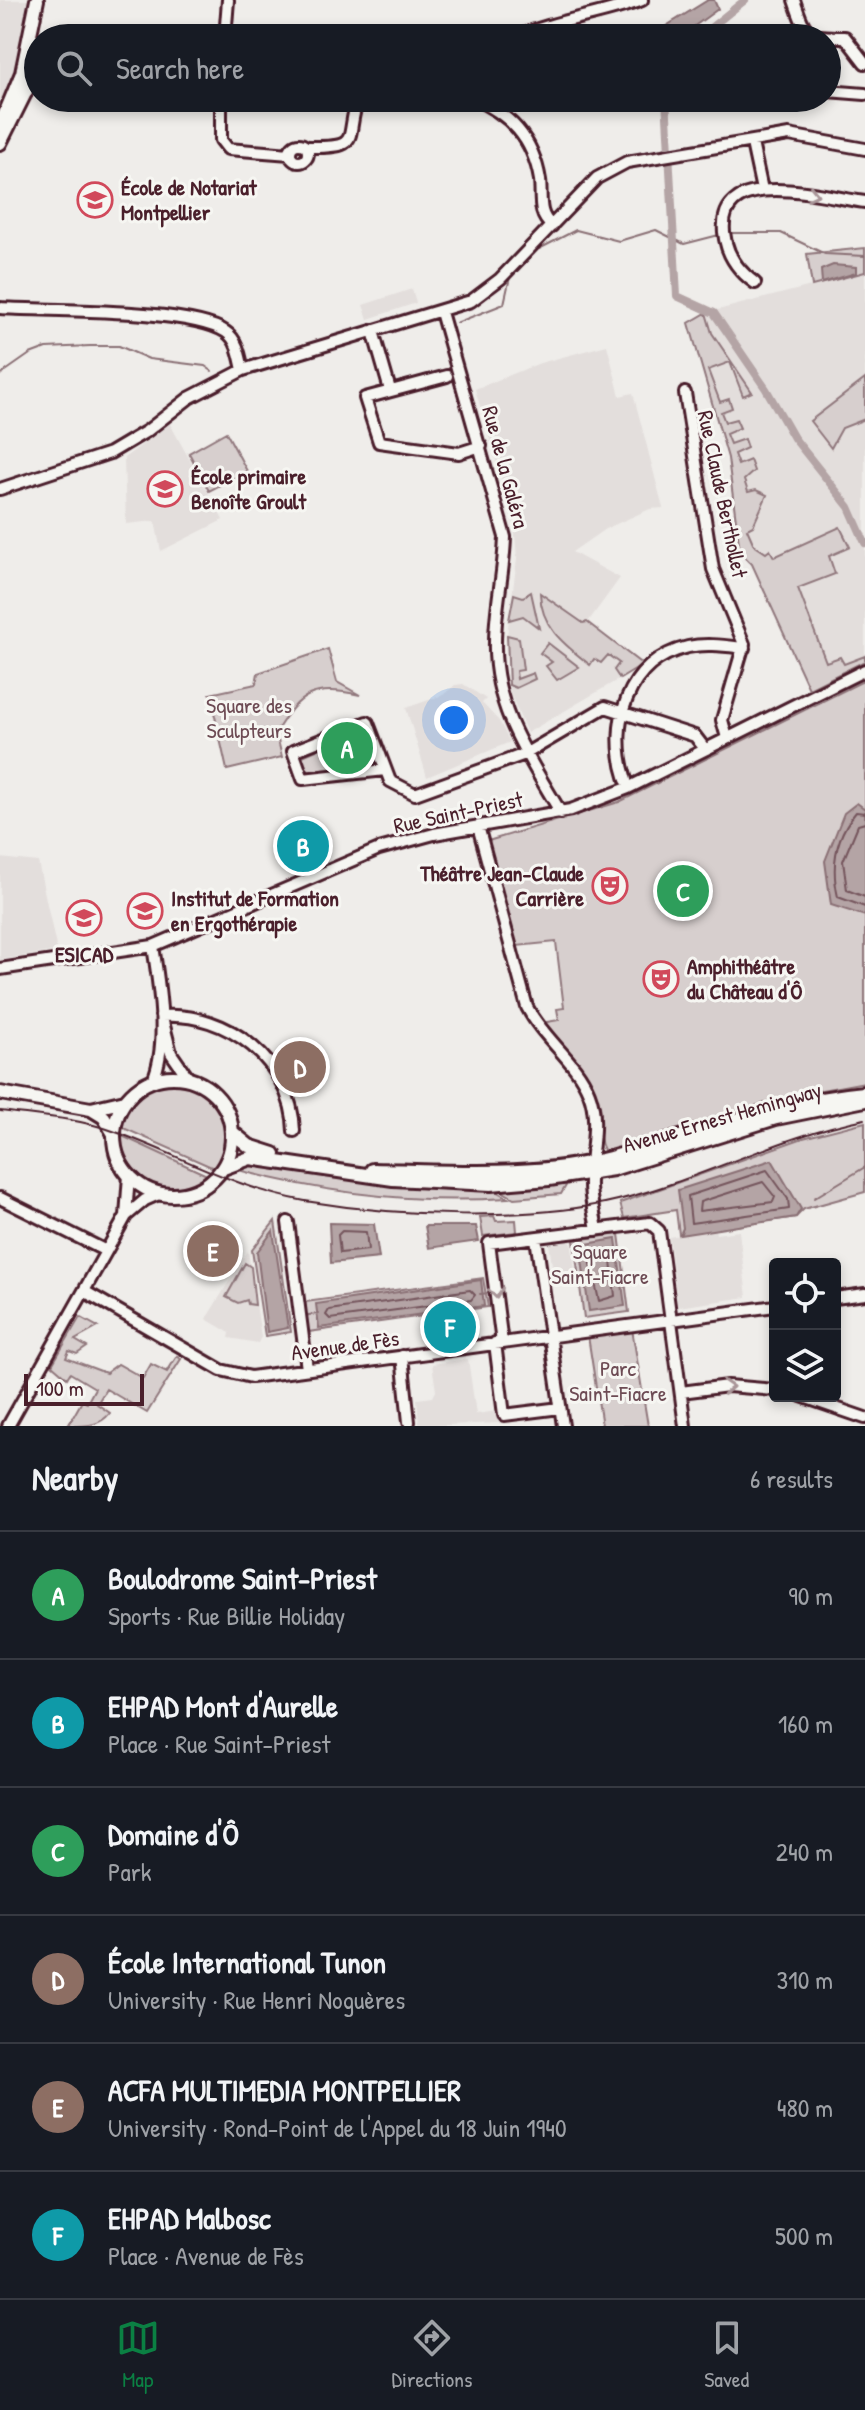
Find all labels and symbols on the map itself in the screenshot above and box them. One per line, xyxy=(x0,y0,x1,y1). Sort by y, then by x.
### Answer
place label: École de Notariat Montpellier xyxy=(121,172,258,228)
school or university icon: École de Notariat Montpellier xyxy=(76,181,114,219)
one-way arrow xyxy=(806,185,820,202)
street label: Rue de la Galéra xyxy=(475,403,537,532)
street label: Rue Claude Berthollet xyxy=(691,408,755,581)
place label: École primaire Benoîte Groult xyxy=(191,461,308,516)
school or university icon: École primaire Benoîte Groult xyxy=(146,470,184,508)
park label: Square des Sculpteurs xyxy=(206,690,292,745)
your location xyxy=(434,700,474,740)
pin: A xyxy=(321,718,373,778)
street label: Rue Saint-Priest xyxy=(391,784,526,840)
pin: B xyxy=(277,816,329,876)
place label: Théâtre Jean-Claude Carrière xyxy=(419,858,584,913)
pin: C xyxy=(657,861,709,921)
theatre icon: Théâtre Jean-Claude Carrière xyxy=(591,867,629,905)
place label: Institut de Formation en Ergothérapie xyxy=(171,883,339,939)
school or university icon: Institut de Formation en Ergothérapie xyxy=(126,892,164,930)
school or university icon: ESICAD xyxy=(65,899,103,937)
place label: ESICAD xyxy=(55,939,114,969)
place label: Amphithéâtre du Château d'Ô xyxy=(687,951,803,1006)
theatre icon: Amphithéâtre du Château d'Ô xyxy=(642,960,680,998)
pin: D xyxy=(274,1037,326,1097)
street label: Avenue Ernest Hemingway xyxy=(619,1074,825,1160)
pin: E xyxy=(187,1221,239,1281)
park label: Square Saint-Fiacre xyxy=(551,1236,649,1291)
one-way arrow xyxy=(487,1287,504,1300)
pin: F xyxy=(424,1297,476,1357)
street label: Avenue de Fès xyxy=(289,1323,401,1367)
park label: Parc Saint-Fiacre xyxy=(569,1353,667,1408)
scale bar xyxy=(24,1370,144,1406)
one-way arrow xyxy=(722,1379,735,1396)

